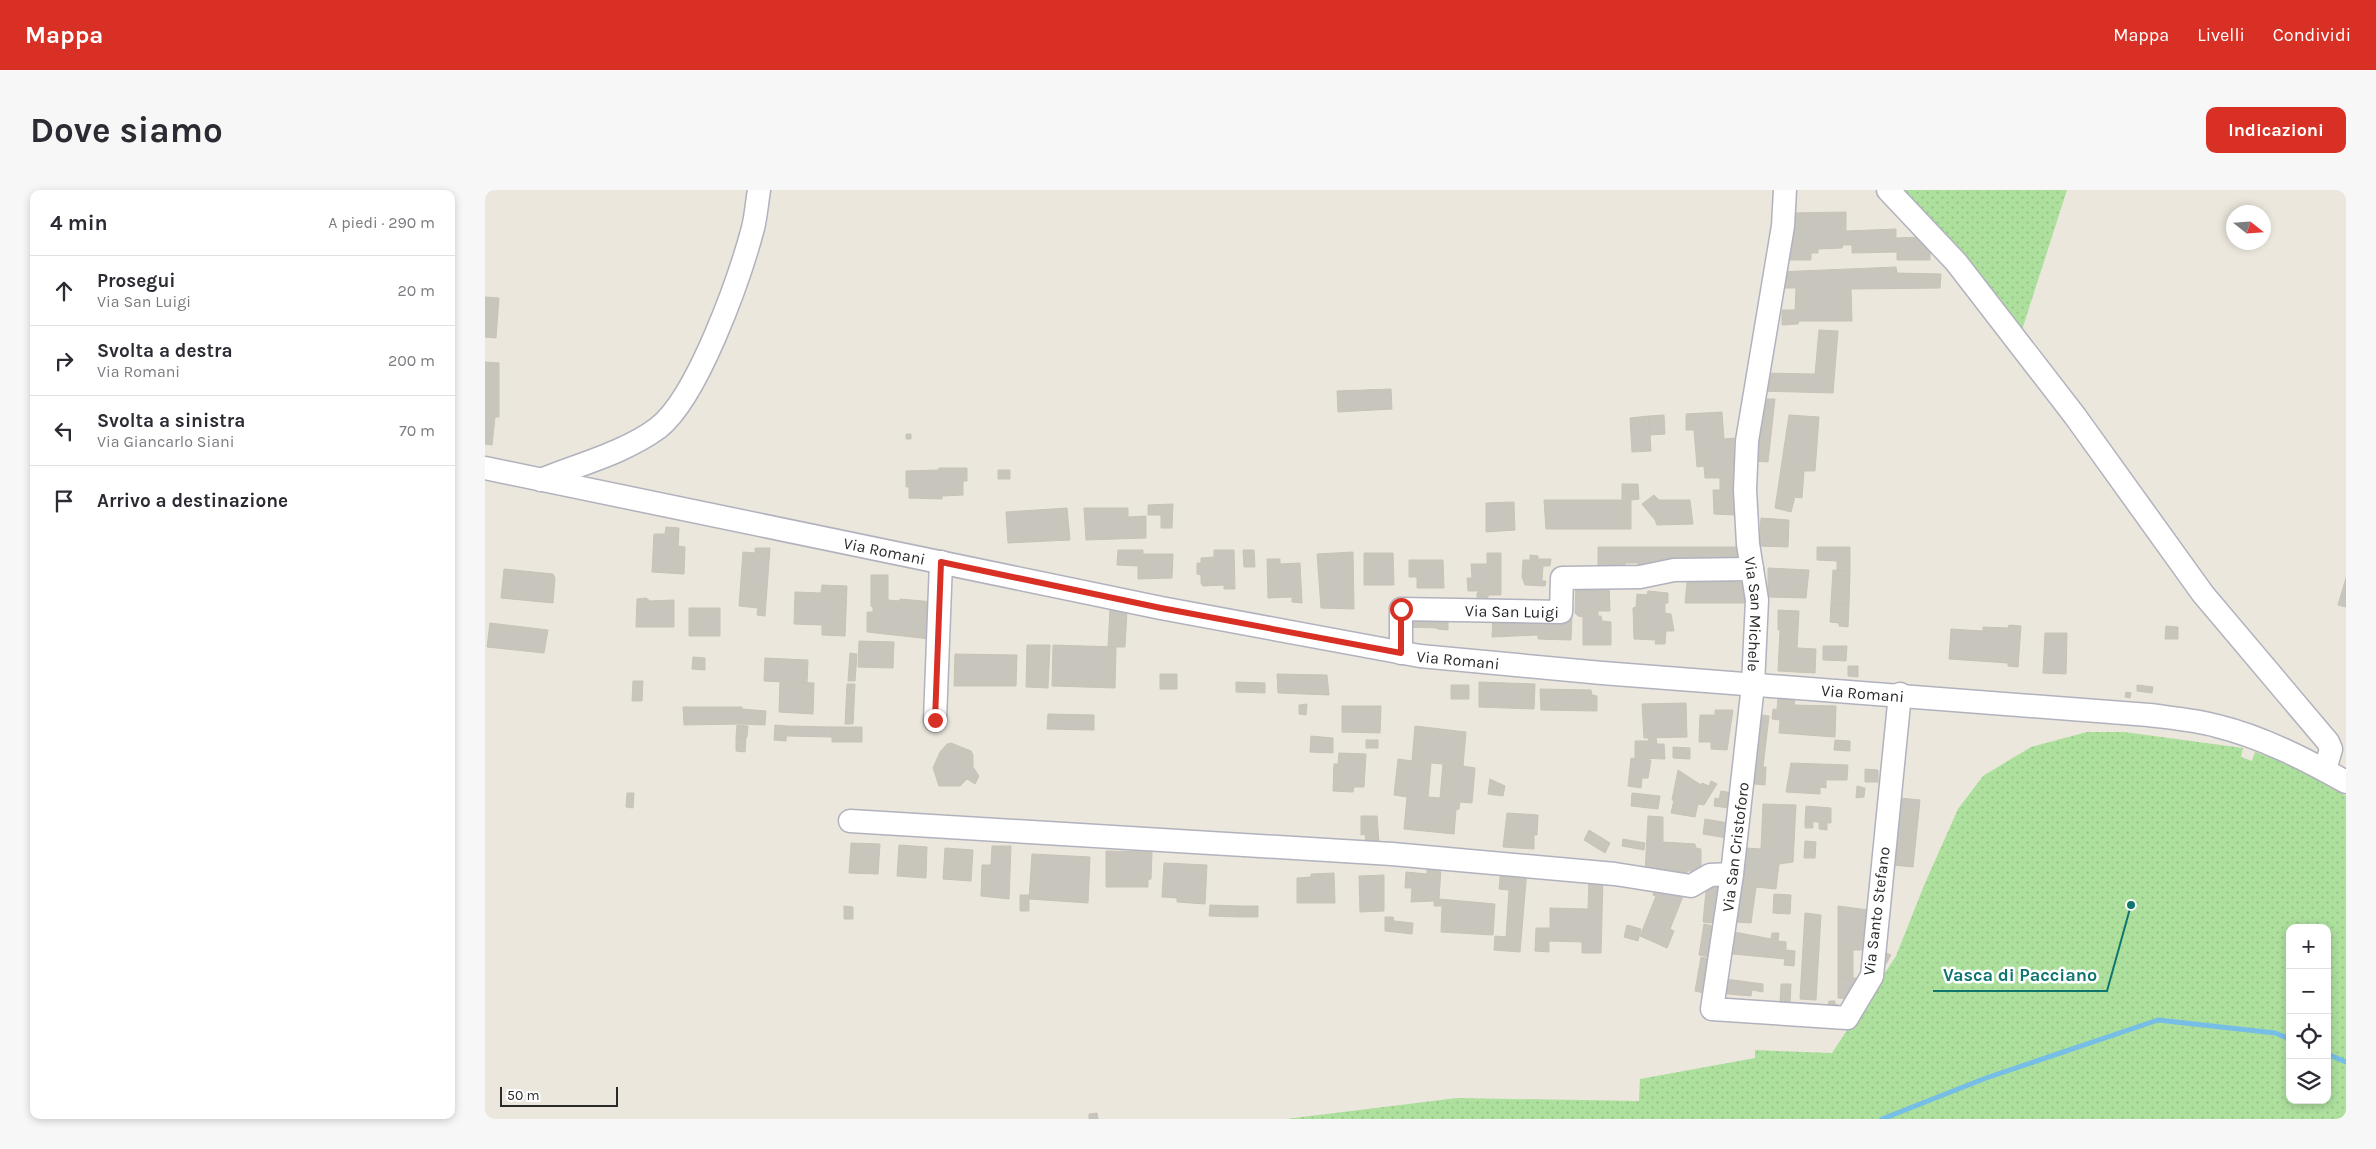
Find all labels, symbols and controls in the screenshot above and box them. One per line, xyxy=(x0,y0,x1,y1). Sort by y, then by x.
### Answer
text: Mappa xyxy=(25,21,103,49)
text: Mappa xyxy=(2113,24,2169,46)
text: Livelli xyxy=(2197,24,2245,46)
text: Condividi xyxy=(2273,24,2351,46)
button: Indicazioni xyxy=(2206,107,2346,153)
text: Dove siamo xyxy=(30,110,223,151)
north arrow xyxy=(2226,205,2271,250)
text: 4 min xyxy=(50,211,108,235)
text: A piedi · 290 m xyxy=(328,213,435,232)
text: Prosegui xyxy=(97,270,176,292)
icon: ahead xyxy=(50,277,78,305)
text: 20 m xyxy=(397,281,435,300)
text: Via San Luigi xyxy=(97,292,191,311)
text: Svolta a destra xyxy=(97,340,233,362)
icon: right xyxy=(50,347,78,375)
text: 200 m xyxy=(388,351,435,370)
text: Via Romani xyxy=(97,362,180,381)
text: Svolta a sinistra xyxy=(97,410,245,432)
icon: left xyxy=(50,417,78,445)
text: 70 m xyxy=(399,421,435,440)
text: Via Giancarlo Siani xyxy=(97,432,234,451)
icon: arrive xyxy=(50,487,78,515)
text: Arrivo a destinazione xyxy=(97,490,288,512)
street label: Via Romani xyxy=(842,533,927,569)
street label: Via San Michele xyxy=(1740,555,1766,672)
route start xyxy=(1390,598,1413,621)
street label: Via San Luigi xyxy=(1465,601,1559,622)
street label: Via Romani xyxy=(1416,647,1500,673)
street label: Via Romani xyxy=(1820,681,1905,706)
route end xyxy=(924,709,947,732)
street label: Via San Cristoforo xyxy=(1718,781,1753,913)
street label: Via Santo Stefano xyxy=(1859,846,1894,977)
map controls xyxy=(2286,924,2331,1104)
button: + xyxy=(2286,924,2331,969)
callout: Vasca di Pacciano xyxy=(1933,958,2107,991)
text: Vasca di Pacciano xyxy=(1943,964,2097,986)
button: − xyxy=(2286,969,2331,1014)
button: locate xyxy=(2286,1014,2331,1059)
button: layers xyxy=(2286,1059,2331,1104)
scale bar xyxy=(500,1084,617,1107)
text: 50 m xyxy=(507,1087,540,1104)

